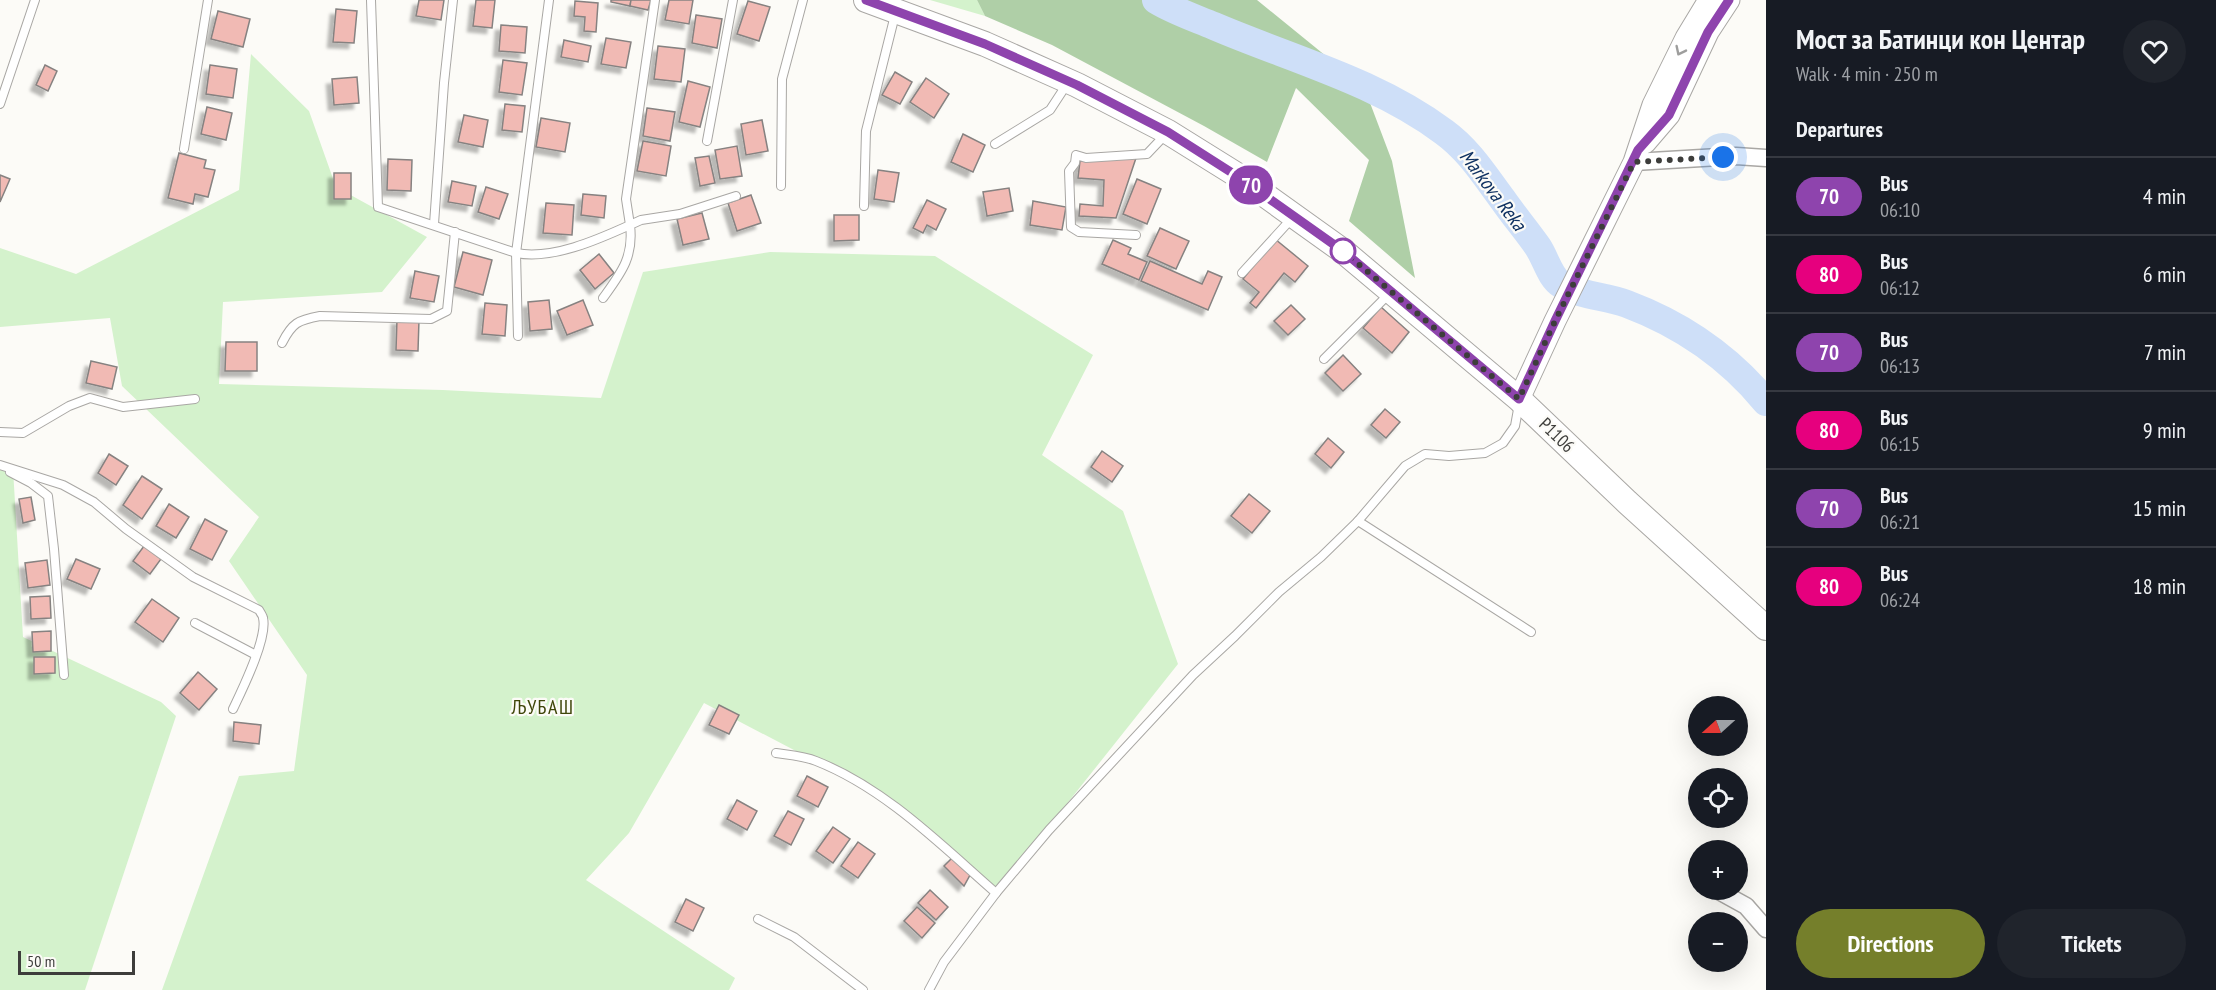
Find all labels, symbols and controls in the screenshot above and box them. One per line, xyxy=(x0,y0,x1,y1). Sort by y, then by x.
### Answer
text: Мост за Батинци кон Центар xyxy=(1796,20,2085,57)
button: heart xyxy=(2123,20,2186,83)
one-way arrow xyxy=(1675,44,1687,55)
text: Walk · 4 min · 250 m xyxy=(1796,61,1938,87)
text: Departures xyxy=(1796,115,1883,143)
your location xyxy=(1708,142,1738,172)
water label: Markova Reka xyxy=(1454,144,1533,237)
line badge: 70 xyxy=(1224,166,1278,204)
text: Bus xyxy=(1880,169,1908,197)
text: 70 xyxy=(1241,172,1261,199)
text: 4 min xyxy=(2143,182,2186,210)
text: 70 xyxy=(1819,183,1839,210)
text: 06:10 xyxy=(1880,197,1920,223)
unlabelled marker xyxy=(1330,238,1356,264)
text: Bus xyxy=(1880,247,1908,275)
text: 6 min xyxy=(2143,260,2186,288)
text: 80 xyxy=(1819,261,1839,288)
text: 06:12 xyxy=(1880,275,1920,301)
text: Bus xyxy=(1880,325,1908,353)
text: 7 min xyxy=(2144,338,2186,366)
text: 70 xyxy=(1819,339,1839,366)
text: 06:13 xyxy=(1880,353,1920,379)
text: Bus xyxy=(1880,403,1908,431)
street label: P1106 xyxy=(1534,413,1580,457)
text: 9 min xyxy=(2143,416,2186,444)
text: 80 xyxy=(1819,417,1839,444)
text: 06:15 xyxy=(1880,431,1920,457)
text: Bus xyxy=(1880,481,1908,509)
text: 15 min xyxy=(2133,494,2186,522)
text: 70 xyxy=(1819,495,1839,522)
text: 06:21 xyxy=(1880,509,1920,535)
text: Bus xyxy=(1880,559,1908,587)
text: 18 min xyxy=(2133,572,2186,600)
text: 80 xyxy=(1819,573,1839,600)
text: 06:24 xyxy=(1880,587,1920,613)
district label: ЉУБАШ xyxy=(511,694,574,720)
north arrow xyxy=(1688,696,1748,756)
map controls xyxy=(1688,696,1748,972)
button: locate xyxy=(1688,768,1748,828)
button: + xyxy=(1688,840,1748,900)
button: Directions xyxy=(1796,909,1985,978)
button: Tickets xyxy=(1997,909,2186,978)
button: − xyxy=(1688,912,1748,972)
scale bar xyxy=(18,948,135,976)
text: 50 m xyxy=(27,951,55,971)

